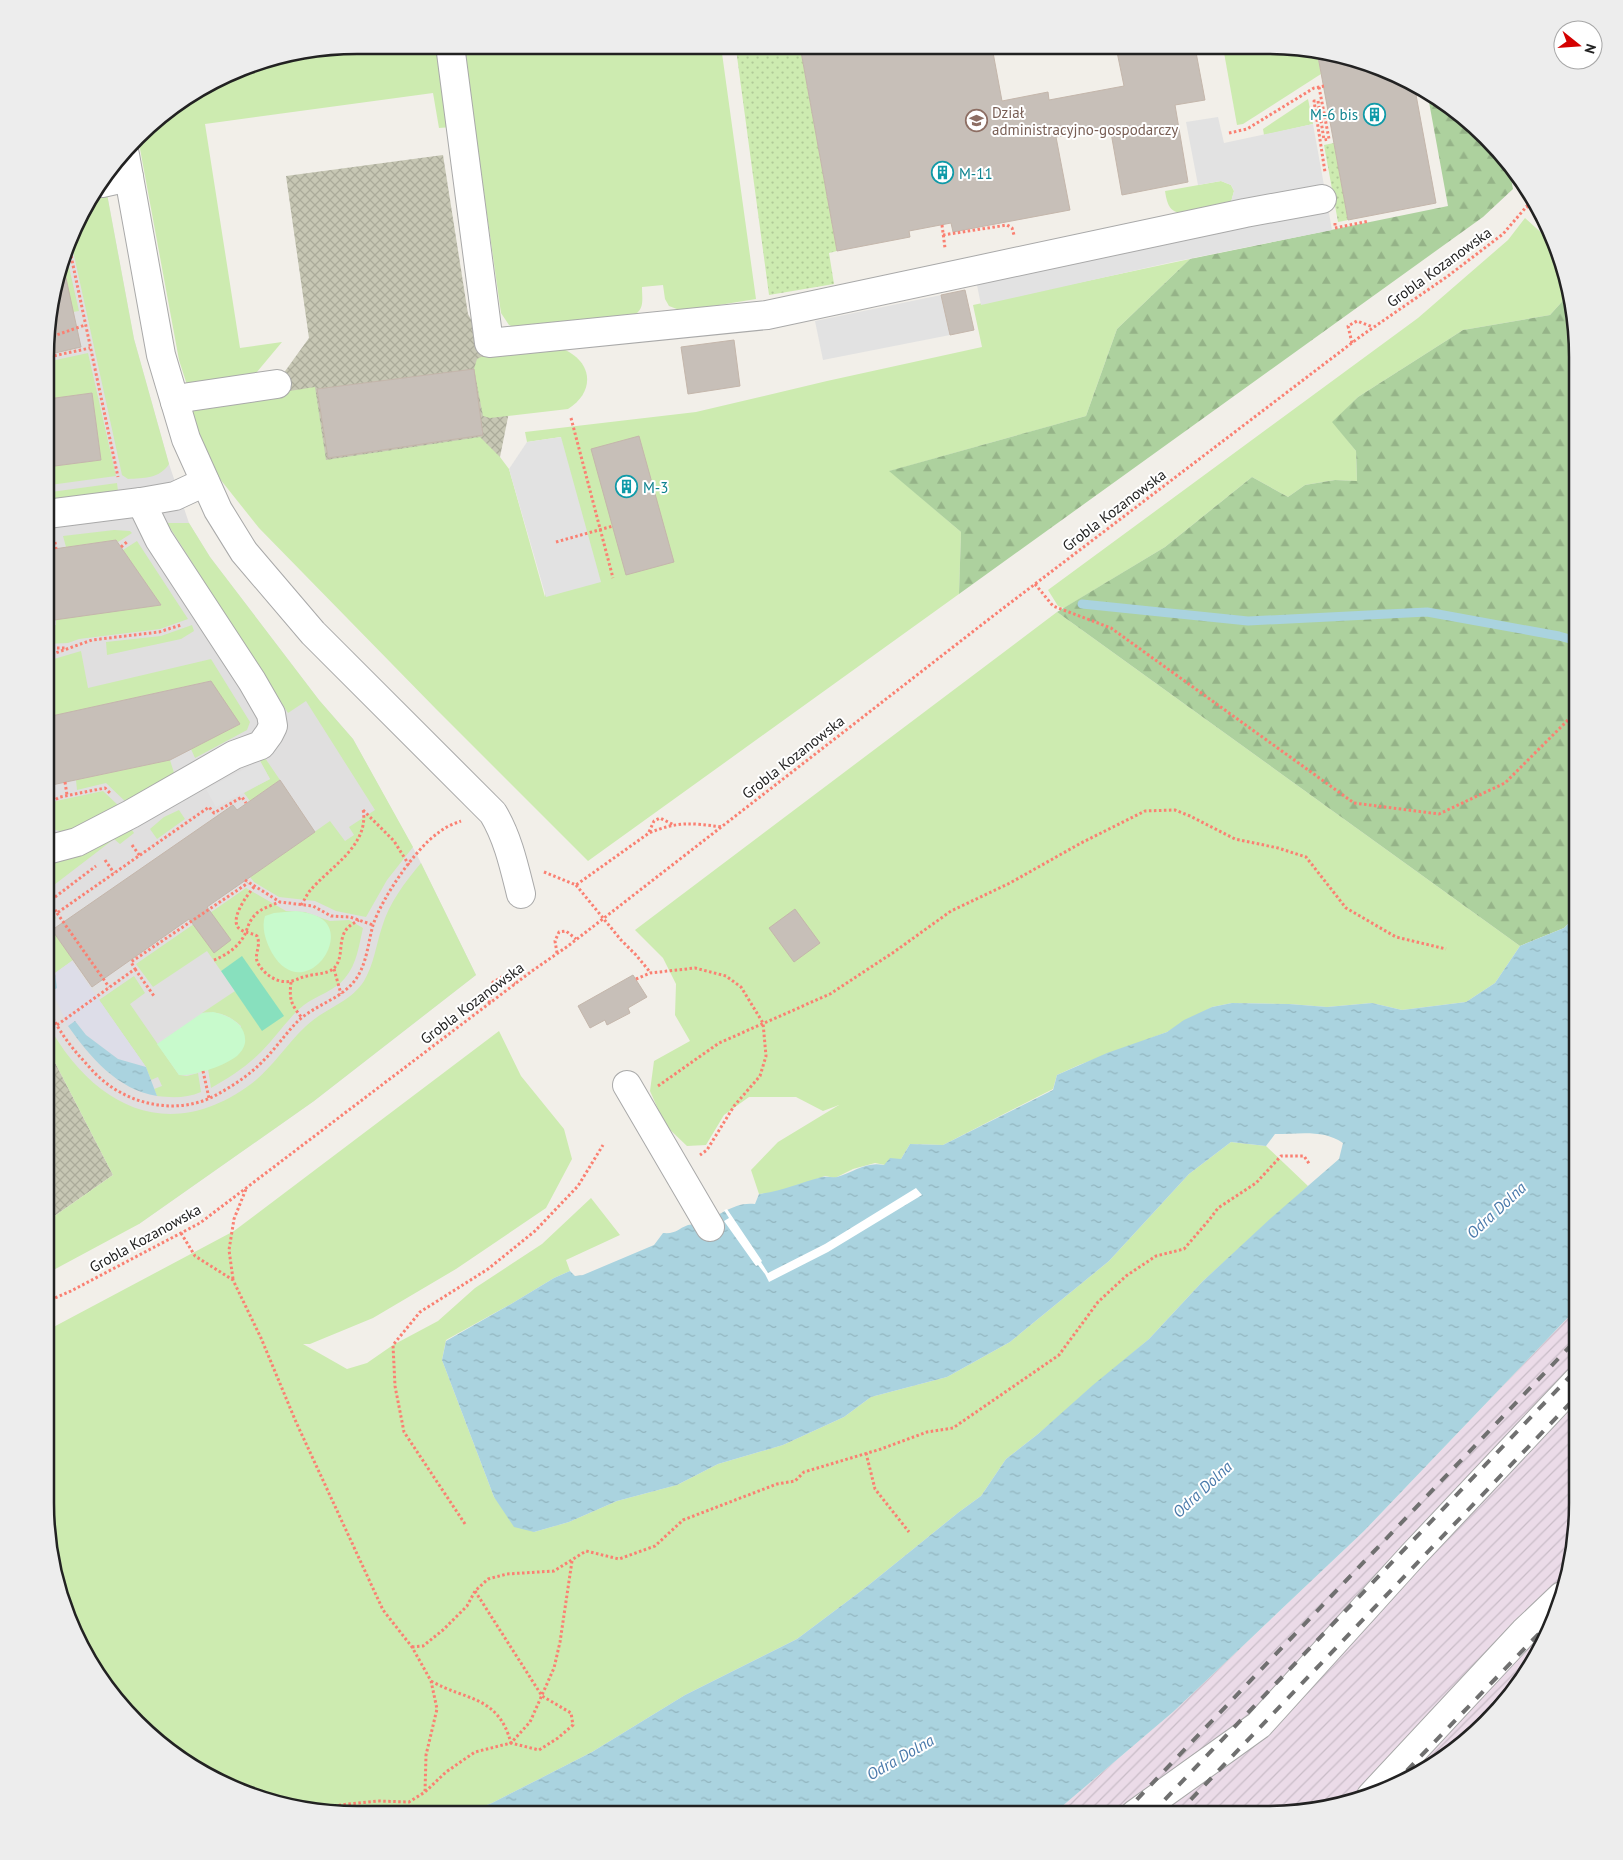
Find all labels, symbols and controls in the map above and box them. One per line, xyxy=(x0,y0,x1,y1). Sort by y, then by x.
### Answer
north arrow xyxy=(1553,20,1603,70)
text: N xyxy=(1580,42,1600,56)
building icon: M-6 bis xyxy=(1362,102,1386,126)
place label: Dział administracyjno-gospodarczy xyxy=(992,103,1178,139)
place label: M-6 bis xyxy=(1310,105,1358,124)
school or university icon: Dział administracyjno-gospodarczy xyxy=(964,109,988,133)
building icon: M-11 xyxy=(931,161,955,185)
place label: M-11 xyxy=(959,164,993,183)
street label: Grobla Kozanowska xyxy=(1383,223,1495,311)
street label: Grobla Kozanowska xyxy=(1058,465,1170,555)
building icon: M-3 xyxy=(615,475,639,499)
place label: M-3 xyxy=(643,478,668,497)
street label: Grobla Kozanowska xyxy=(738,711,848,803)
street label: Grobla Kozanowska xyxy=(416,958,528,1048)
water label: Odra Dolna xyxy=(1462,1177,1530,1243)
street label: Grobla Kozanowska xyxy=(86,1199,204,1277)
water label: Odra Dolna xyxy=(1168,1456,1236,1522)
water label: Odra Dolna xyxy=(863,1730,937,1784)

